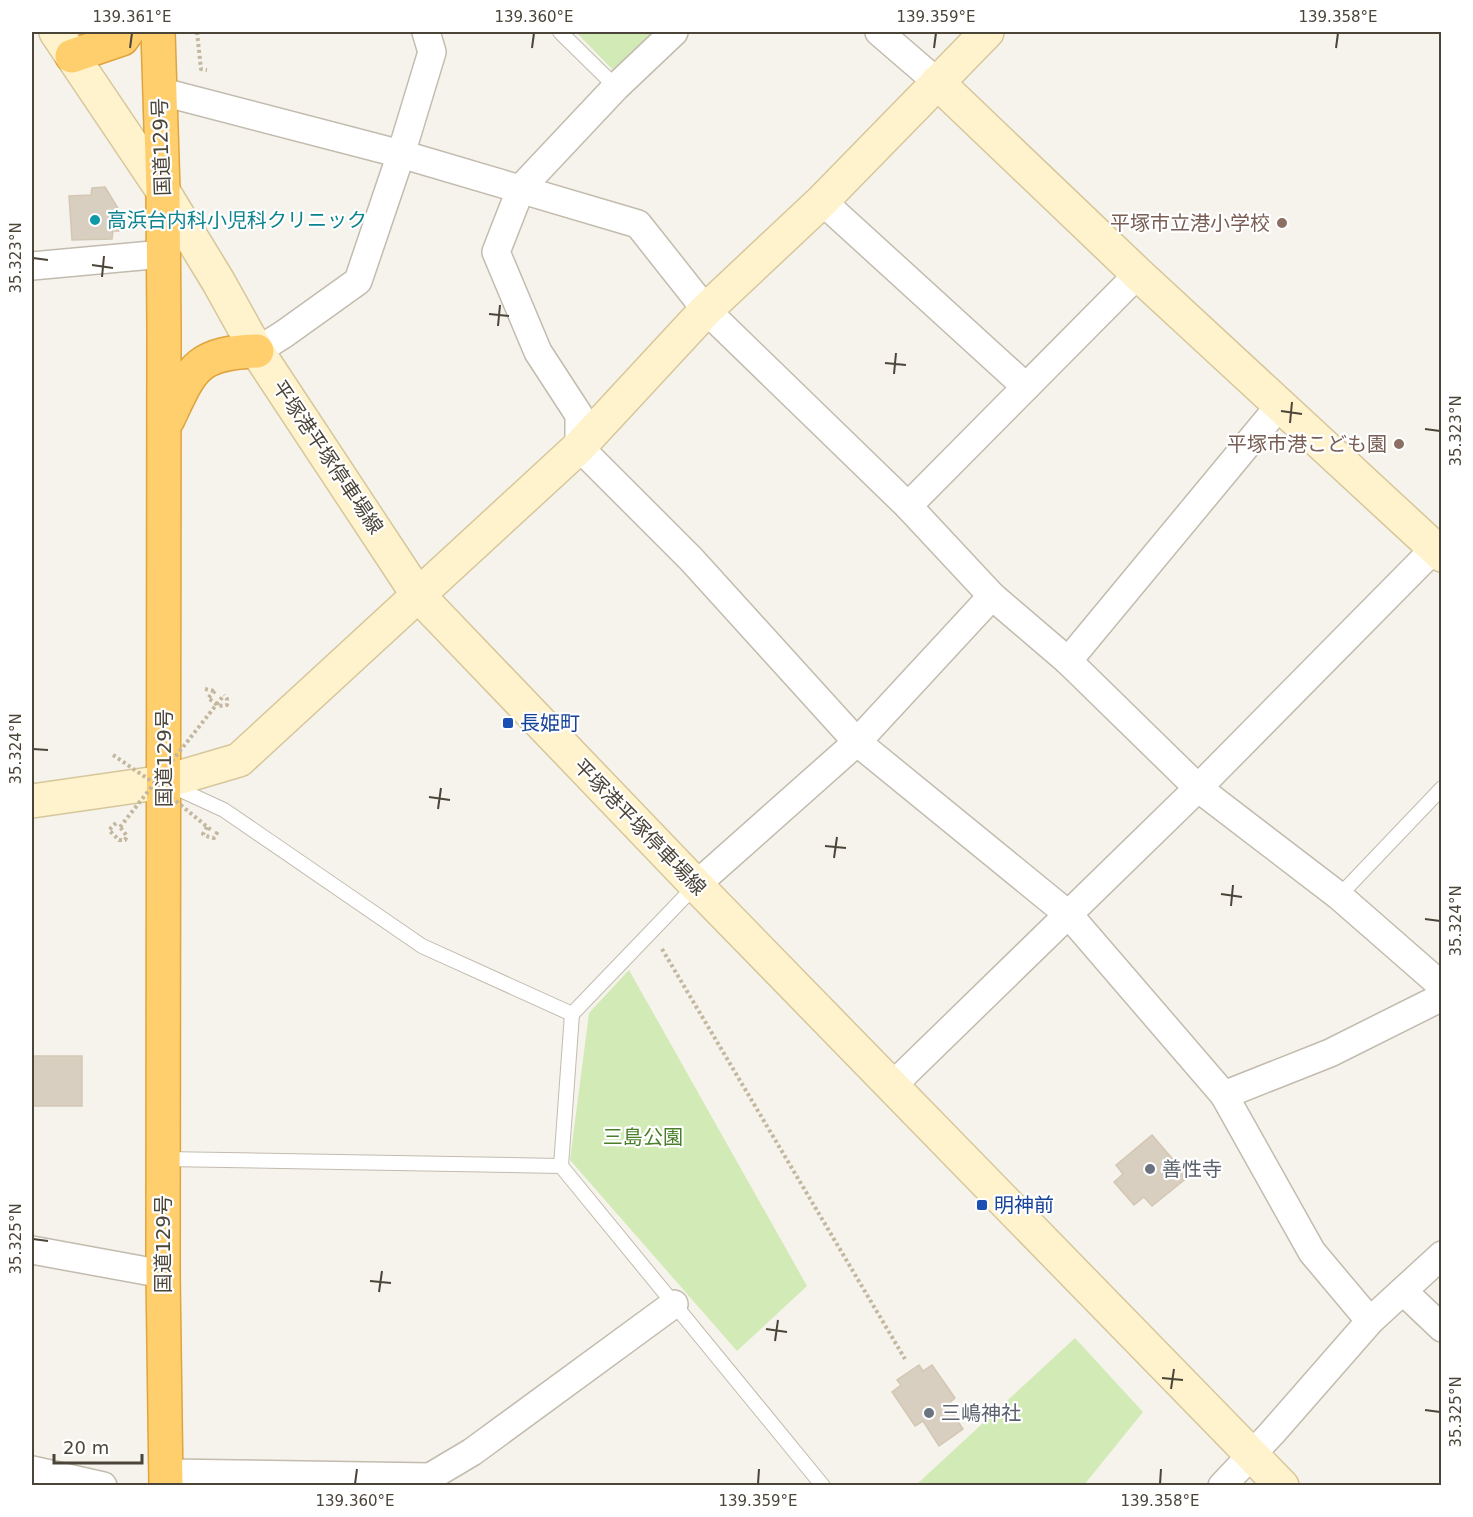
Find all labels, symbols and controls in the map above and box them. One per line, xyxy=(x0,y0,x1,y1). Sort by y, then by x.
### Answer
text: 139.361°E xyxy=(92,8,172,26)
text: 139.360°E xyxy=(494,8,574,26)
text: 139.359°E xyxy=(896,8,976,26)
text: 139.358°E xyxy=(1298,8,1378,26)
street label: 国道129号 xyxy=(147,98,175,196)
place label: 高浜台内科小児科クリニック xyxy=(107,208,367,232)
place label: 平塚市立港小学校 xyxy=(1110,211,1270,235)
marker: 高浜台内科小児科クリニック xyxy=(88,213,102,227)
marker: 平塚市立港小学校 xyxy=(1275,216,1289,230)
text: 35.323°N xyxy=(7,222,25,294)
street label: 平塚港平塚停車場線 xyxy=(268,376,388,538)
text: 35.323°N xyxy=(1447,395,1465,467)
place label: 平塚市港こども園 xyxy=(1227,432,1387,456)
marker: 平塚市港こども園 xyxy=(1392,437,1406,451)
street label: 国道129号 xyxy=(152,709,176,807)
place label: 長姫町 xyxy=(520,711,580,735)
text: 35.324°N xyxy=(7,713,25,785)
marker: 長姫町 xyxy=(501,716,515,730)
street label: 平塚港平塚停車場線 xyxy=(569,754,711,900)
text: 35.324°N xyxy=(1447,885,1465,957)
park label: 三島公園 xyxy=(603,1125,683,1149)
place label: 善性寺 xyxy=(1162,1157,1222,1181)
marker: 善性寺 xyxy=(1143,1162,1157,1176)
place label: 明神前 xyxy=(994,1193,1054,1217)
street label: 国道129号 xyxy=(151,1195,175,1293)
marker: 明神前 xyxy=(975,1198,989,1212)
text: 35.325°N xyxy=(7,1203,25,1275)
text: 35.325°N xyxy=(1447,1376,1465,1448)
place label: 三嶋神社 xyxy=(941,1401,1021,1425)
marker: 三嶋神社 xyxy=(922,1406,936,1420)
scale bar xyxy=(54,1427,142,1465)
text: 20 m xyxy=(63,1437,109,1458)
text: 139.360°E xyxy=(315,1492,395,1510)
text: 139.359°E xyxy=(718,1492,798,1510)
text: 139.358°E xyxy=(1120,1492,1200,1510)

